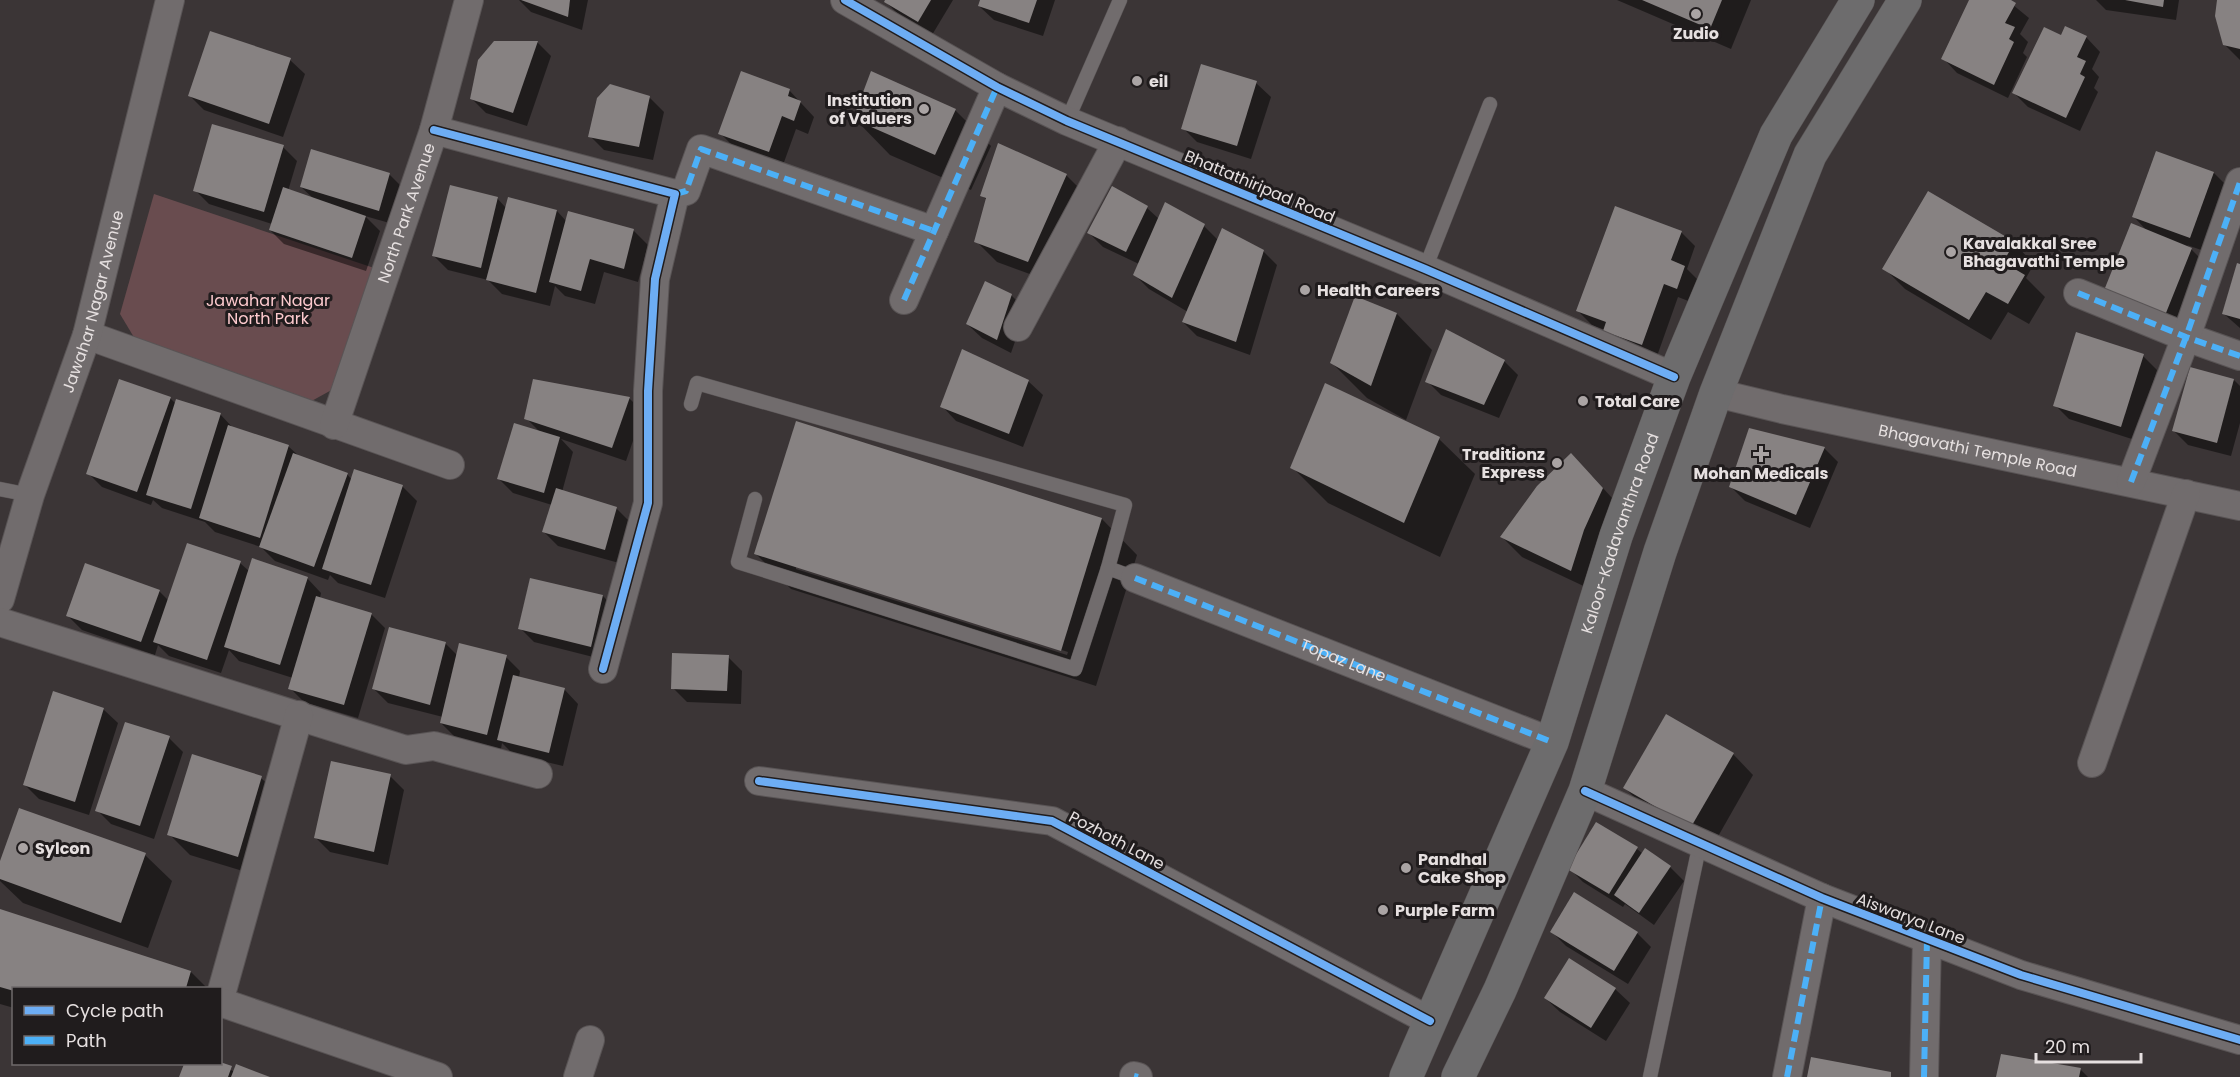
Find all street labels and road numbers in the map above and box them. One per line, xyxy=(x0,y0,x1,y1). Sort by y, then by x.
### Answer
street label: North Park Avenue xyxy=(372,140,441,286)
street label: Bhattathiripad Road xyxy=(1181,144,1339,229)
street label: Jawahar Nagar Avenue xyxy=(56,208,130,396)
street label: Bhagavathi Temple Road xyxy=(1876,419,2079,483)
street label: Kaloor-Kadavanthra Road xyxy=(1575,430,1665,636)
street label: Topaz Lane xyxy=(1297,633,1389,688)
street label: Pozhoth Lane xyxy=(1065,806,1169,875)
street label: Aiswarya Lane xyxy=(1853,887,1969,950)

